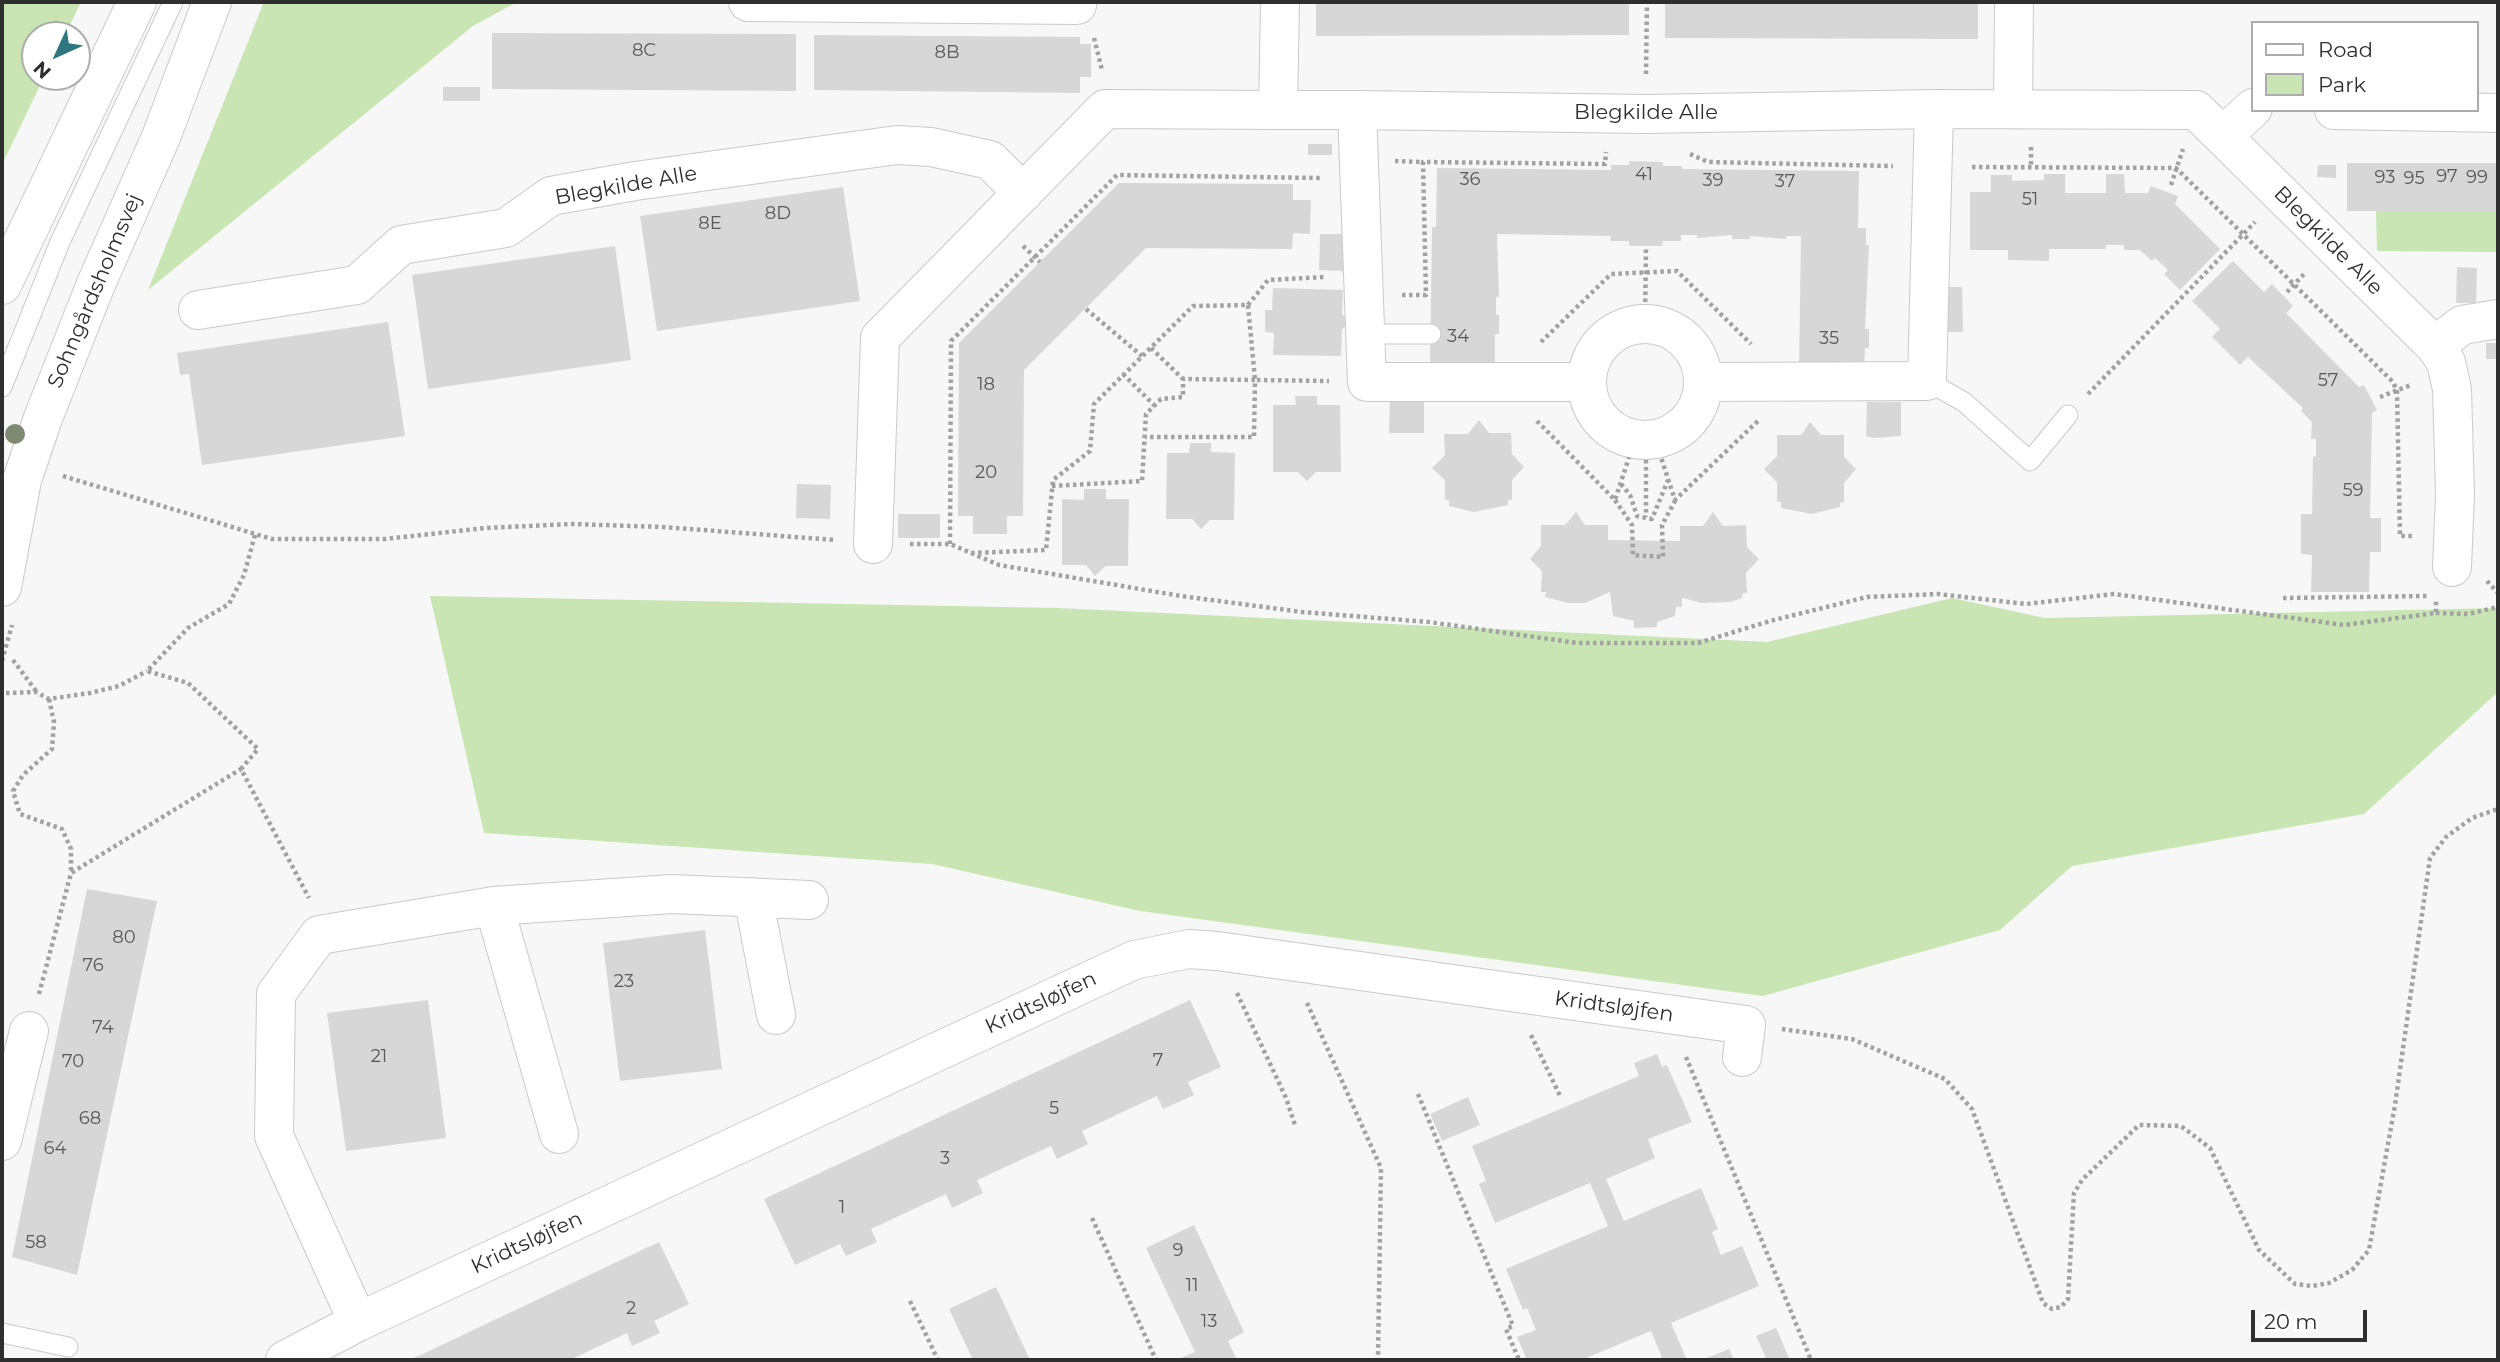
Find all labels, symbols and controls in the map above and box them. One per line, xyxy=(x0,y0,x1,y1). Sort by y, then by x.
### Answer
north arrow xyxy=(21,21,91,91)
legend xyxy=(2252,21,2479,112)
text: Road xyxy=(2318,37,2373,62)
house number: 8C xyxy=(632,40,656,62)
house number: 8B xyxy=(934,42,960,64)
text: N xyxy=(29,56,56,83)
text: Park xyxy=(2318,72,2366,97)
street label: Blegkilde Alle xyxy=(1574,100,1718,126)
street label: Blegkilde Alle xyxy=(553,161,699,211)
house number: 41 xyxy=(1635,164,1653,186)
house number: 97 xyxy=(2436,166,2458,188)
house number: 93 xyxy=(2375,167,2395,189)
house number: 99 xyxy=(2466,167,2488,189)
house number: 95 xyxy=(2403,168,2425,190)
house number: 36 xyxy=(1459,169,1481,191)
house number: 39 xyxy=(1702,170,1724,192)
house number: 37 xyxy=(1775,171,1795,193)
street label: Blegkilde Alle xyxy=(2268,181,2388,301)
house number: 51 xyxy=(2022,189,2038,211)
street label: Sohngårdsholmsvej xyxy=(43,190,147,392)
house number: 8D xyxy=(765,203,791,225)
house number: 8E xyxy=(698,213,722,235)
house number: 34 xyxy=(1447,326,1469,348)
house number: 35 xyxy=(1819,328,1839,350)
house number: 57 xyxy=(2318,370,2338,392)
house number: 18 xyxy=(977,374,995,396)
house number: 20 xyxy=(975,462,997,484)
house number: 59 xyxy=(2342,480,2364,502)
house number: 80 xyxy=(112,927,136,949)
house number: 76 xyxy=(82,955,104,977)
street label: Kridtsløjfen xyxy=(981,966,1101,1040)
house number: 23 xyxy=(614,971,634,993)
street label: Kridtsløjfen xyxy=(1553,986,1675,1028)
house number: 74 xyxy=(92,1017,114,1039)
house number: 21 xyxy=(371,1046,387,1068)
house number: 7 xyxy=(1153,1050,1163,1072)
house number: 70 xyxy=(62,1051,84,1073)
house number: 5 xyxy=(1049,1098,1059,1120)
house number: 68 xyxy=(79,1108,101,1130)
house number: 64 xyxy=(44,1138,66,1160)
house number: 3 xyxy=(940,1148,950,1170)
house number: 1 xyxy=(839,1197,845,1219)
street label: Kridtsløjfen xyxy=(467,1206,587,1280)
house number: 58 xyxy=(25,1232,47,1254)
house number: 9 xyxy=(1173,1240,1183,1262)
house number: 11 xyxy=(1186,1275,1198,1297)
scale bar xyxy=(2255,1296,2370,1340)
house number: 2 xyxy=(626,1298,636,1320)
text: 20 m xyxy=(2264,1309,2318,1334)
house number: 13 xyxy=(1201,1311,1217,1333)

